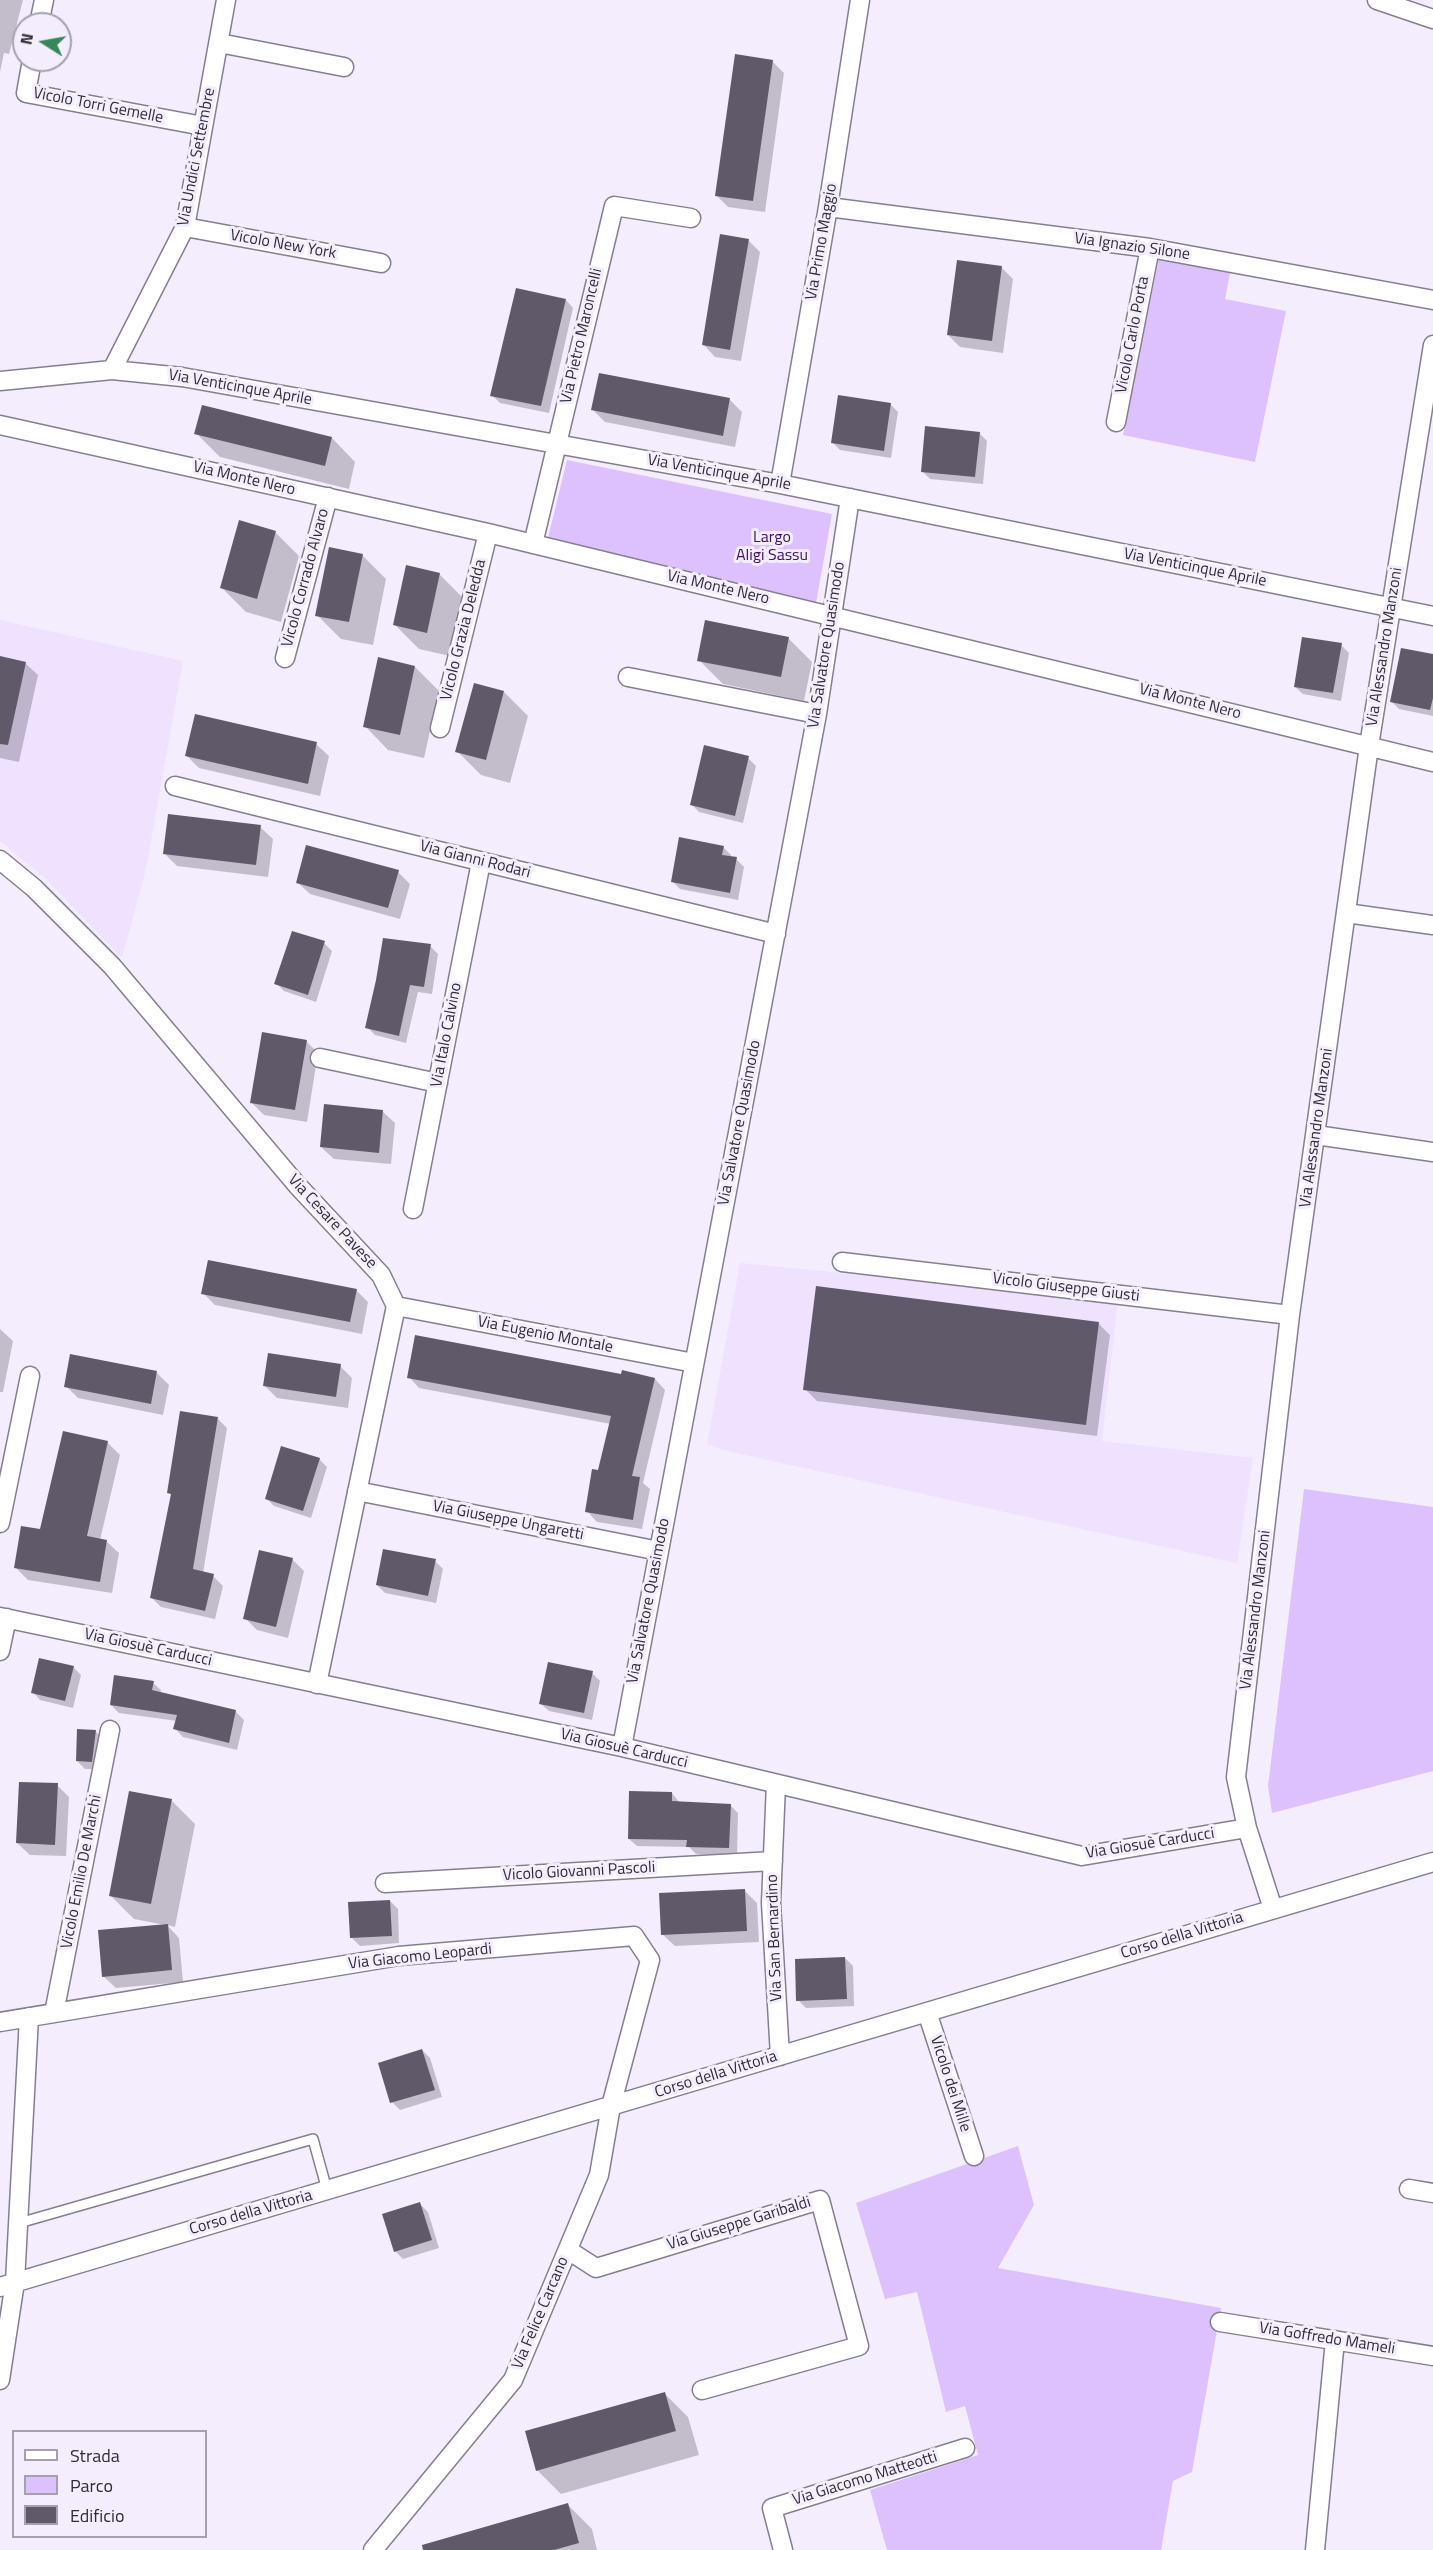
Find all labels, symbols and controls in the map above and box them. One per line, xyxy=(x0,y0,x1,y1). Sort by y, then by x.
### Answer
north arrow xyxy=(12,12,72,72)
text: N xyxy=(13,31,39,47)
street label: Vicolo Torri Gemelle xyxy=(31,84,165,128)
street label: Via Undici Settembre xyxy=(174,86,220,228)
street label: Via Primo Maggio xyxy=(802,182,842,302)
street label: Vicolo New York xyxy=(228,226,338,264)
street label: Via Ignazio Silone xyxy=(1073,229,1191,265)
street label: Via Pietro Maroncelli xyxy=(557,267,607,405)
street label: Vicolo Carlo Porta xyxy=(1112,275,1154,395)
street label: Via Venticinque Aprile xyxy=(167,366,313,410)
street label: Via Venticinque Aprile xyxy=(646,451,792,495)
street label: Via Monte Nero xyxy=(191,458,297,500)
street label: Vicolo Corrado Alvaro xyxy=(278,506,334,650)
park label: Largo Aligi Sassu xyxy=(736,528,808,566)
street label: Via Venticinque Aprile xyxy=(1122,545,1268,591)
street label: Vicolo Grazia Deledda xyxy=(437,557,491,703)
street label: Via Salvatore Quasimodo xyxy=(804,560,850,730)
street label: Via Alessandro Manzoni xyxy=(1363,566,1407,728)
street label: Via Monte Nero xyxy=(665,567,771,609)
street label: Via Monte Nero xyxy=(1137,680,1243,724)
street label: Via Gianni Rodari xyxy=(418,837,532,883)
street label: Via Italo Calvino xyxy=(427,981,467,1089)
street label: Via Salvatore Quasimodo xyxy=(715,1039,765,1207)
street label: Via Alessandro Manzoni xyxy=(1296,1047,1338,1209)
street label: Via Cesare Pavese xyxy=(283,1171,381,1273)
street label: Vicolo Giuseppe Giusti xyxy=(991,1269,1141,1307)
street label: Via Eugenio Montale xyxy=(476,1312,614,1358)
street label: Via Giuseppe Ungaretti xyxy=(431,1497,585,1545)
street label: Via Salvatore Quasimodo xyxy=(624,1517,674,1685)
street label: Via Alessandro Manzoni xyxy=(1237,1529,1275,1691)
street label: Via Giosuè Carducci xyxy=(82,1625,214,1671)
street label: Via Giosuè Carducci xyxy=(558,1725,690,1773)
street label: Vicolo Emilio De Marchi xyxy=(58,1793,106,1951)
street label: Via Giosuè Carducci xyxy=(1084,1824,1216,1864)
street label: Vicolo Giovanni Pascoli xyxy=(502,1858,656,1886)
street label: Via San Bernardino xyxy=(763,1874,787,2002)
street label: Corso della Vittoria xyxy=(1118,1908,1246,1964)
street label: Via Giacomo Leopardi xyxy=(347,1940,493,1974)
street label: Vicolo dei Mille xyxy=(925,2034,975,2134)
street label: Corso della Vittoria xyxy=(652,2047,780,2103)
street label: Corso della Vittoria xyxy=(187,2186,315,2240)
street label: Via Giuseppe Garibaldi xyxy=(665,2193,813,2255)
street label: Via Felice Carcano xyxy=(509,2254,573,2372)
street label: Via Goffredo Mameli xyxy=(1258,2319,1396,2359)
legend xyxy=(12,2430,207,2538)
text: Strada xyxy=(70,2442,120,2469)
street label: Via Giacomo Matteotti xyxy=(790,2448,940,2510)
text: Parco xyxy=(70,2472,113,2499)
text: Edificio xyxy=(70,2502,124,2529)

